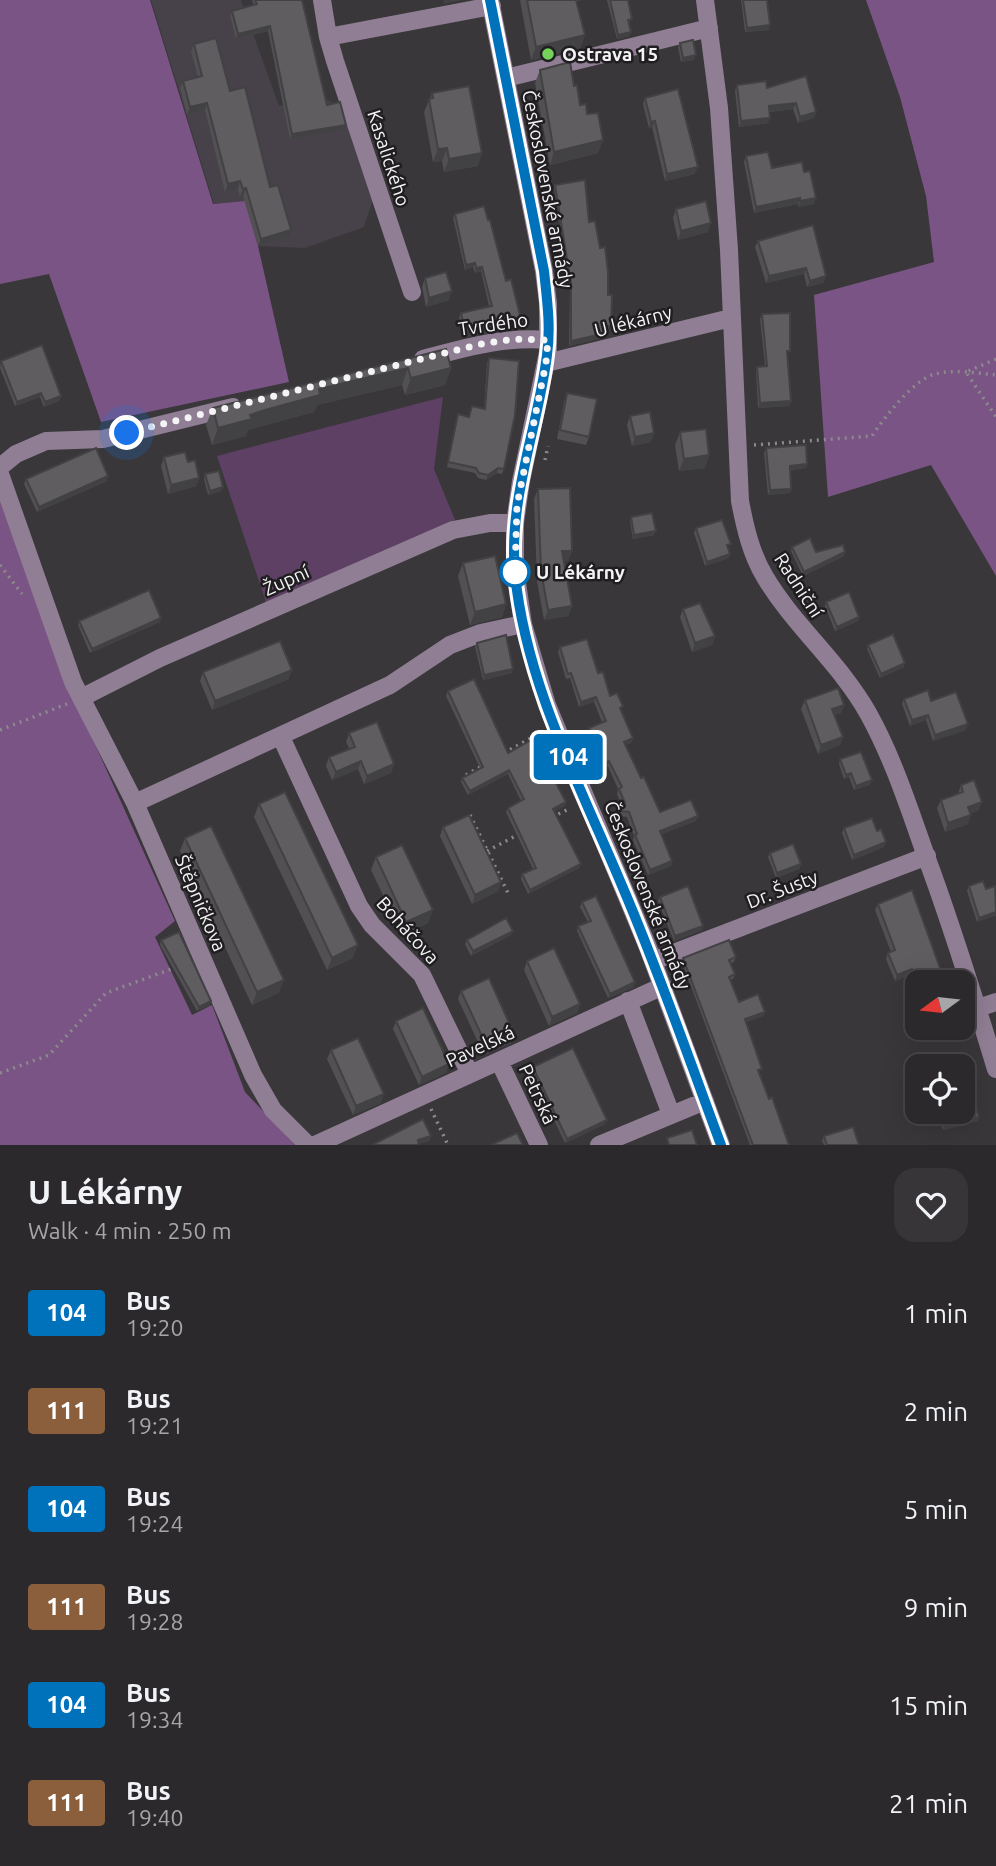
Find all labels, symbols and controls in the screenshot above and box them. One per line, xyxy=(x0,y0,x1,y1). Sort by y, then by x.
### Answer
place label: Ostrava 15 xyxy=(562,43,658,65)
marker: Ostrava 15 xyxy=(540,46,556,62)
street label: Československé armády xyxy=(518,88,578,290)
street label: Kasalického xyxy=(363,107,415,209)
street label: U lékárny xyxy=(592,301,674,341)
street label: Tvrdého xyxy=(457,308,529,340)
your location xyxy=(109,415,144,450)
street label: Radniční xyxy=(770,549,828,622)
marker: U Lékárny xyxy=(500,557,530,587)
street label: Župní xyxy=(260,560,313,600)
place label: U Lékárny xyxy=(536,561,625,583)
line badge: 104 xyxy=(528,734,608,780)
text: 104 xyxy=(548,743,588,770)
street label: Československé armády xyxy=(600,798,696,992)
street label: Štěpničkova xyxy=(171,851,231,955)
street label: Dr. Šusty xyxy=(743,865,821,913)
street label: Boháčova xyxy=(372,892,444,968)
north arrow xyxy=(905,970,975,1040)
map controls xyxy=(905,970,975,1124)
street label: Pavelská xyxy=(442,1021,518,1071)
button: locate xyxy=(905,1054,975,1124)
street label: Petrská xyxy=(515,1060,561,1128)
button: heart xyxy=(894,1168,968,1242)
text: U Lékárny xyxy=(28,1173,182,1210)
text: Walk · 4 min · 250 m xyxy=(28,1218,232,1243)
text: Bus xyxy=(126,1286,171,1315)
text: 104 xyxy=(46,1299,87,1326)
text: 1 min xyxy=(904,1299,968,1328)
text: 19:20 xyxy=(126,1315,184,1340)
text: Bus xyxy=(126,1384,171,1413)
text: 111 xyxy=(46,1397,87,1424)
text: 2 min xyxy=(904,1397,968,1426)
text: 19:21 xyxy=(126,1413,184,1438)
text: Bus xyxy=(126,1482,171,1511)
text: 104 xyxy=(46,1495,87,1522)
text: 5 min xyxy=(904,1495,968,1524)
text: 19:24 xyxy=(126,1511,184,1536)
text: Bus xyxy=(126,1580,171,1609)
text: 111 xyxy=(46,1593,87,1620)
text: 9 min xyxy=(904,1593,968,1622)
text: 19:28 xyxy=(126,1609,184,1634)
text: Bus xyxy=(126,1678,171,1707)
text: 104 xyxy=(46,1691,87,1718)
text: 15 min xyxy=(889,1691,968,1720)
text: 19:34 xyxy=(126,1707,184,1732)
text: Bus xyxy=(126,1776,171,1805)
text: 111 xyxy=(46,1789,87,1816)
text: 21 min xyxy=(889,1789,968,1818)
text: 19:40 xyxy=(126,1805,184,1830)

